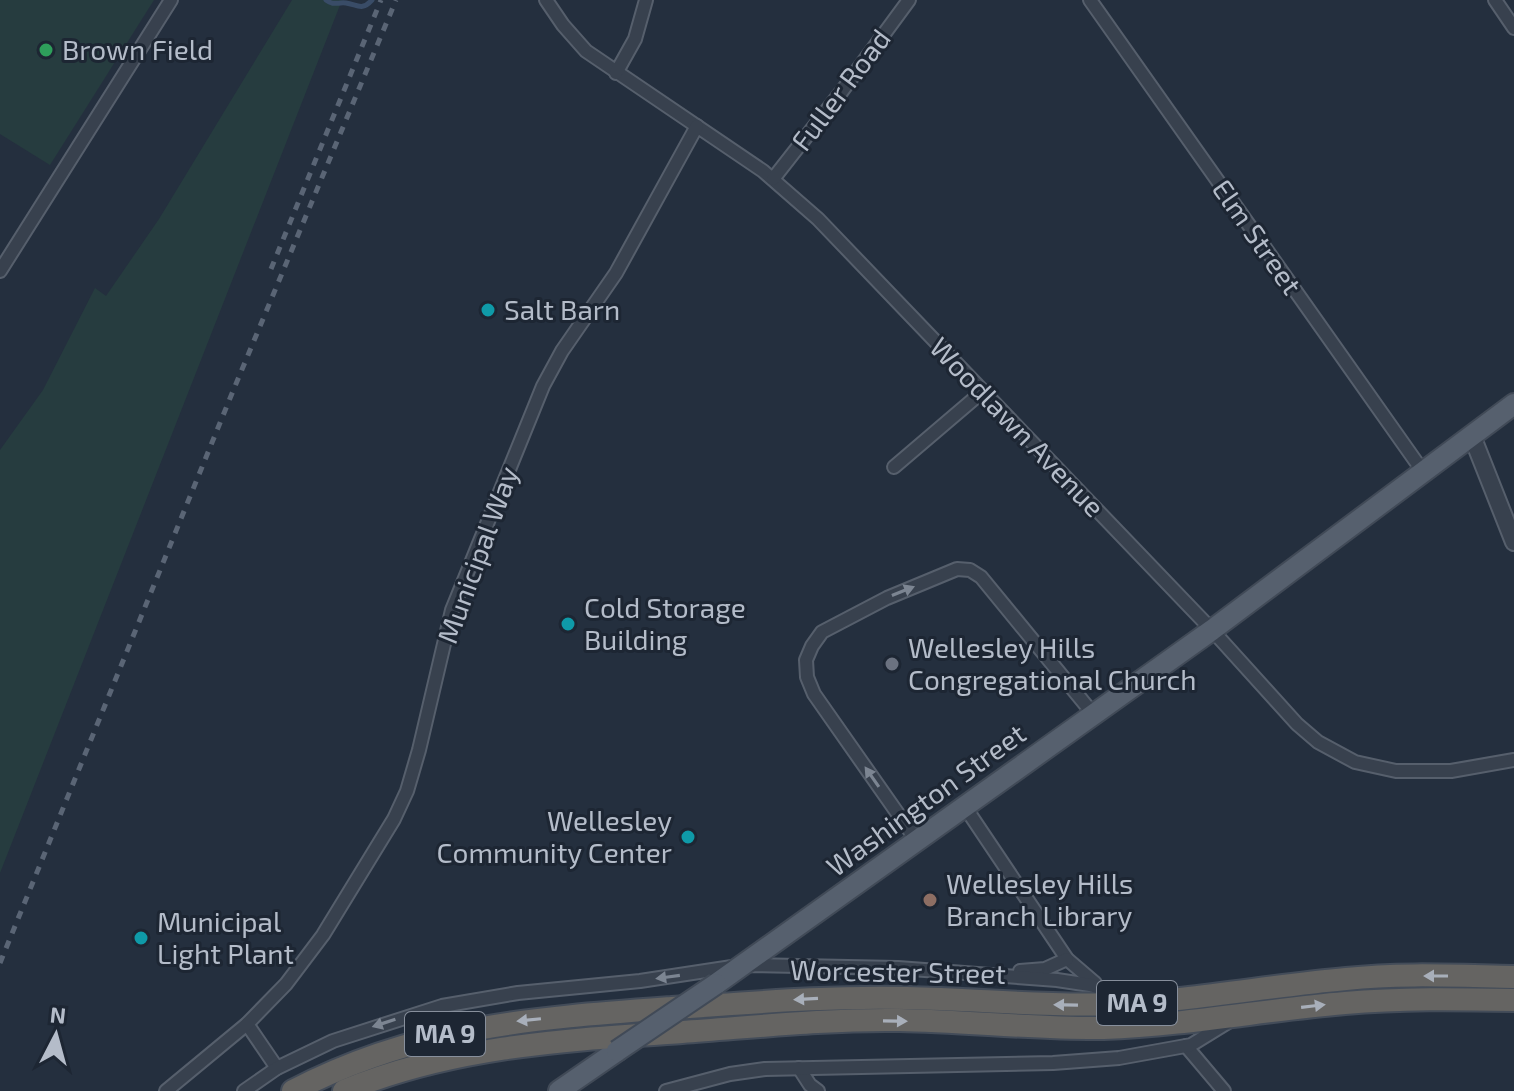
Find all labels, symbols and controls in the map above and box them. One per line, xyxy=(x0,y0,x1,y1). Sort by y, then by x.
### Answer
street label: Fuller Road xyxy=(783,22,897,157)
place label: Brown Field xyxy=(62,32,213,66)
marker: Brown Field xyxy=(37,41,55,59)
street label: Elm Street xyxy=(1206,172,1310,300)
place label: Salt Barn xyxy=(504,292,620,326)
marker: Salt Barn xyxy=(479,301,497,319)
street label: Woodlawn Avenue xyxy=(923,329,1112,523)
street label: Municipal Way xyxy=(429,461,525,648)
one-way arrow xyxy=(891,584,915,597)
place label: Cold Storage Building xyxy=(584,590,746,656)
marker: Cold Storage Building xyxy=(559,615,577,633)
place label: Wellesley Hills Congregational Church xyxy=(908,630,1197,696)
marker: Wellesley Hills Congregational Church xyxy=(883,655,901,673)
street label: Washington Street xyxy=(819,716,1032,883)
one-way arrow xyxy=(865,767,880,788)
place label: Wellesley Community Center xyxy=(437,803,672,869)
marker: Wellesley Community Center xyxy=(679,828,697,846)
place label: Wellesley Hills Branch Library xyxy=(946,866,1133,932)
marker: Wellesley Hills Branch Library xyxy=(921,891,939,909)
place label: Municipal Light Plant xyxy=(157,904,294,970)
marker: Municipal Light Plant xyxy=(132,929,150,947)
street label: Worcester Street xyxy=(790,952,1006,990)
one-way arrow xyxy=(1423,970,1448,982)
one-way arrow xyxy=(655,971,680,984)
road number: MA 9 xyxy=(1097,981,1177,1025)
one-way arrow xyxy=(793,993,818,1006)
north arrow xyxy=(16,995,96,1075)
one-way arrow xyxy=(1053,999,1078,1011)
one-way arrow xyxy=(1301,999,1326,1012)
text: N xyxy=(49,1000,67,1028)
road number: MA 9 xyxy=(405,1012,485,1056)
one-way arrow xyxy=(516,1013,541,1026)
one-way arrow xyxy=(883,1015,908,1027)
one-way arrow xyxy=(372,1017,396,1030)

